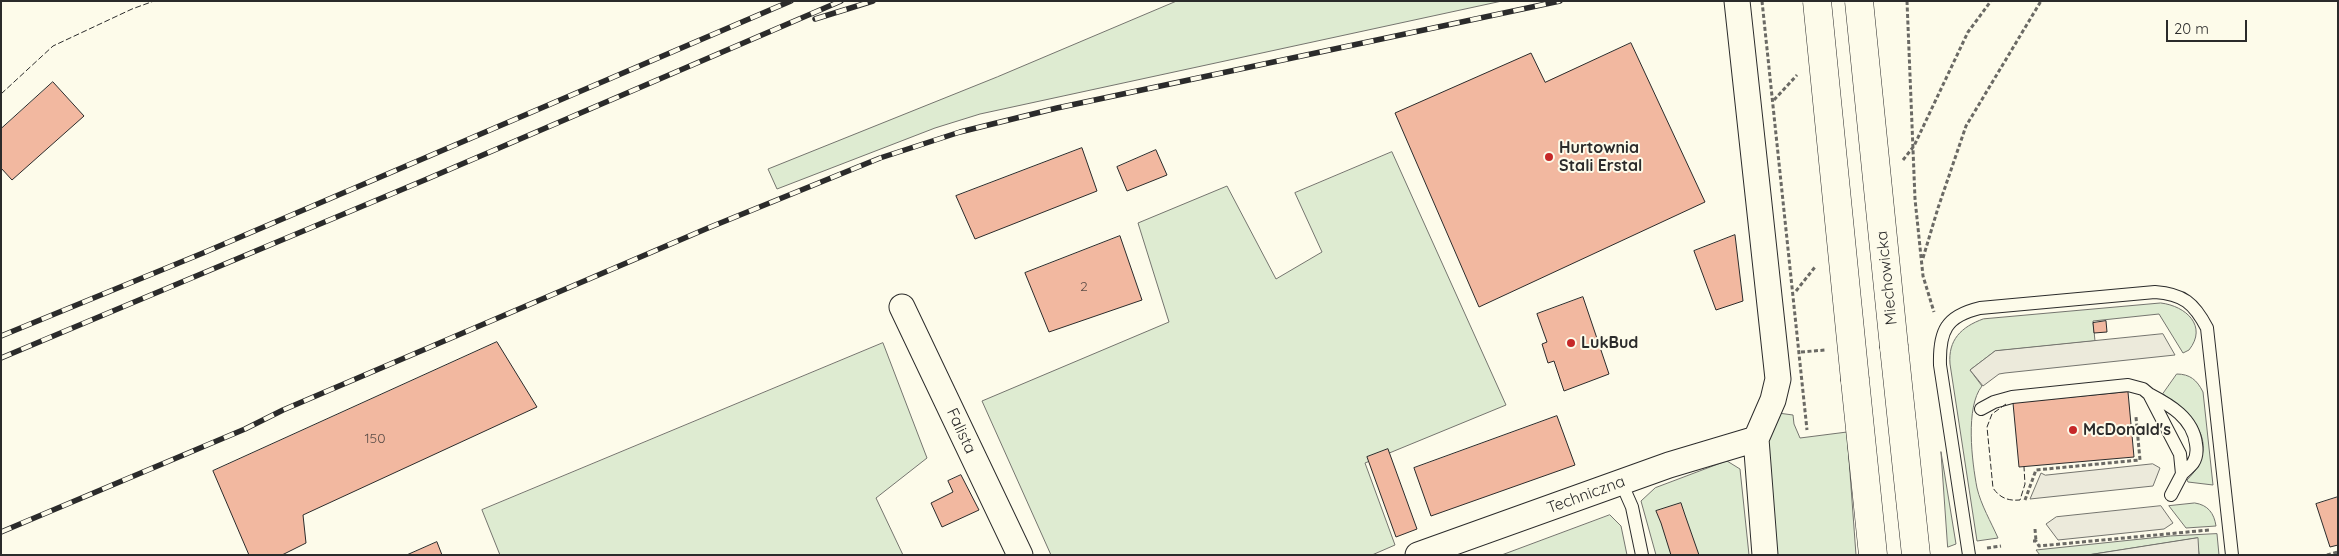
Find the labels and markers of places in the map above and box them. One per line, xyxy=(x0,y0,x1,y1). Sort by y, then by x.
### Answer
place label: Hurtownia Stali Erstal xyxy=(1559,138,1642,176)
marker: Hurtownia Stali Erstal xyxy=(1543,151,1555,163)
place label: LukBud xyxy=(1581,333,1638,353)
marker: LukBud xyxy=(1565,337,1577,349)
place label: McDonald's xyxy=(2083,420,2171,440)
marker: McDonald's xyxy=(2067,424,2079,436)

